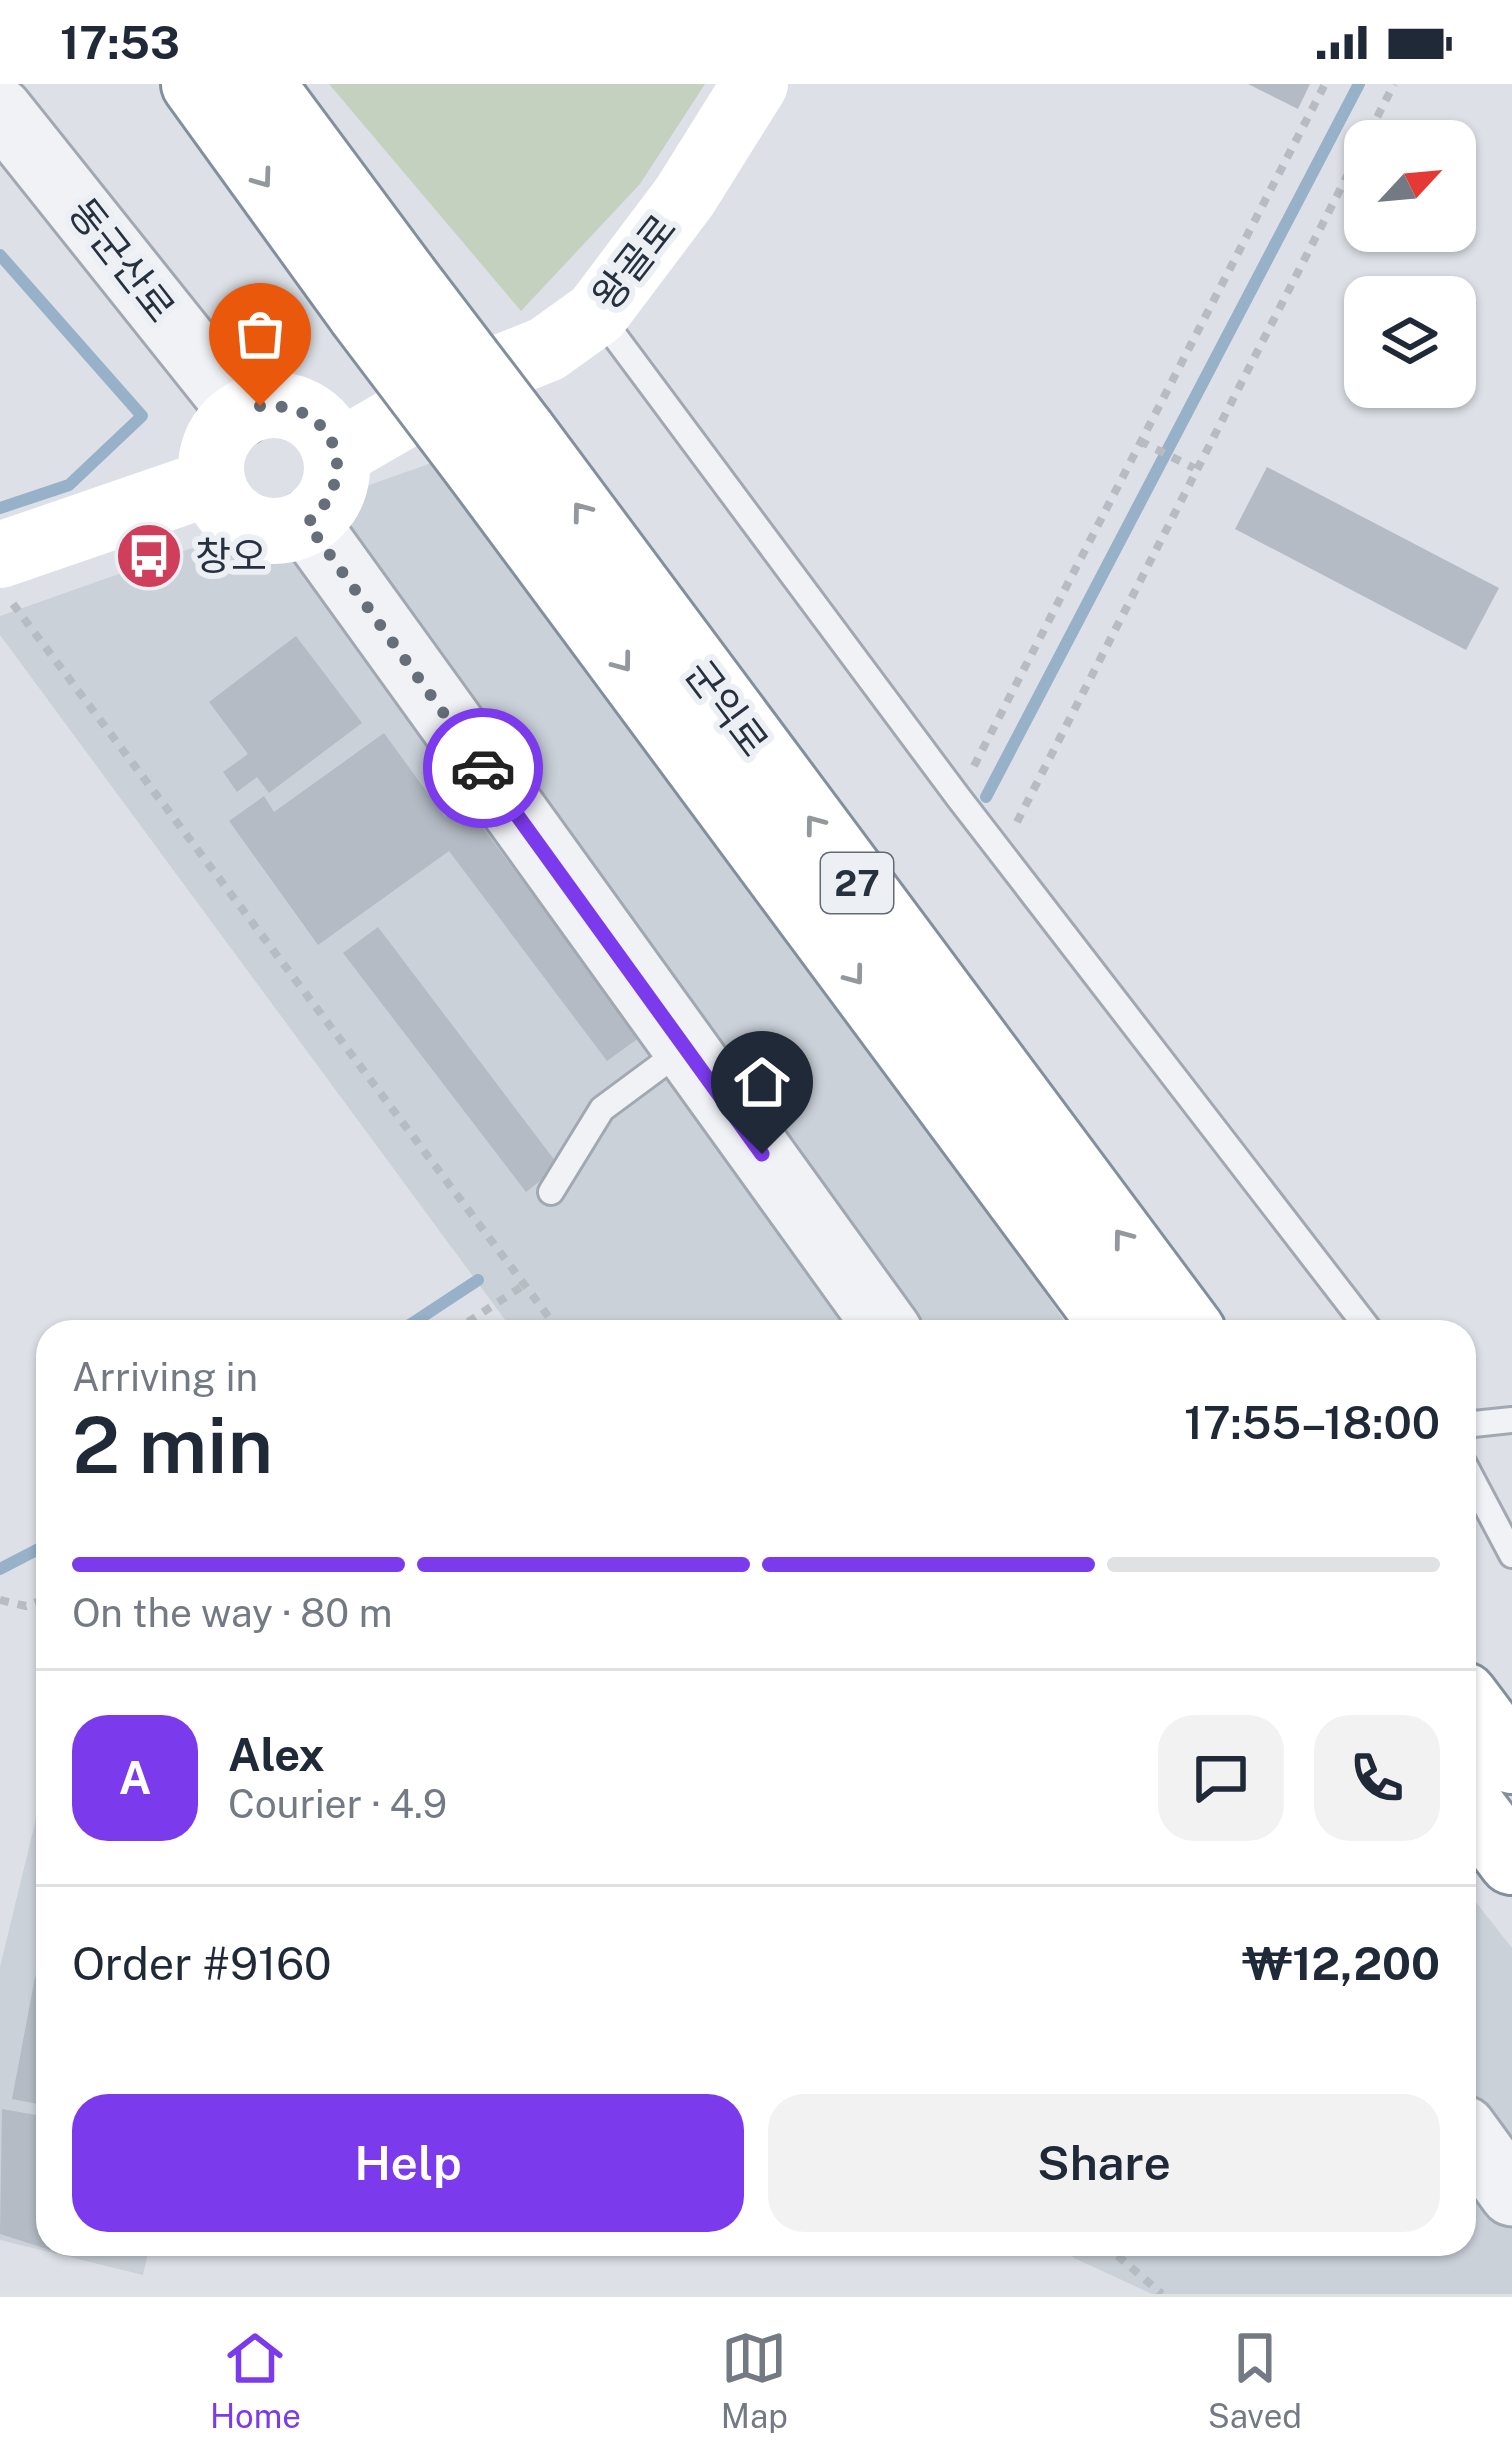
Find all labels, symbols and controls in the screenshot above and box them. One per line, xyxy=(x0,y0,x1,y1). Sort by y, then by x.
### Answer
text: 17:53 xyxy=(60,16,180,69)
north arrow xyxy=(1344,120,1476,252)
map controls xyxy=(1344,120,1476,408)
one-way arrow xyxy=(249,166,271,187)
street label: 동군산로 xyxy=(60,189,184,331)
street label: 왕골로 xyxy=(583,205,685,319)
button: layers xyxy=(1344,276,1476,408)
pin xyxy=(209,283,311,406)
icon: bag xyxy=(227,301,293,367)
one-way arrow xyxy=(574,503,596,524)
bus stop icon: 창오 xyxy=(114,521,184,591)
place label: 창오 xyxy=(195,533,267,579)
one-way arrow xyxy=(608,650,630,671)
street label: 군익로 xyxy=(676,651,778,765)
courier xyxy=(423,708,543,828)
icon: car xyxy=(450,735,516,801)
one-way arrow xyxy=(806,816,828,838)
road number: 27 xyxy=(821,853,893,913)
one-way arrow xyxy=(841,963,863,984)
pin xyxy=(711,1031,813,1154)
icon: home xyxy=(729,1049,795,1115)
one-way arrow xyxy=(1115,1230,1136,1252)
text: Arriving in xyxy=(72,1354,258,1400)
text: 17:55–18:00 xyxy=(1184,1396,1440,1449)
text: 2 min xyxy=(72,1399,273,1491)
text: On the way · 80 m xyxy=(72,1590,392,1636)
button: chat xyxy=(1158,1715,1284,1841)
button: phone xyxy=(1314,1715,1440,1841)
text: Alex xyxy=(228,1728,325,1781)
text: A xyxy=(119,1751,151,1804)
text: Courier · 4.9 xyxy=(228,1781,447,1827)
text: Order #9160 xyxy=(72,1937,332,1990)
text: ₩12,200 xyxy=(1242,1937,1440,1990)
button: Help xyxy=(72,2094,744,2232)
button: Share xyxy=(768,2094,1440,2232)
tab: Home xyxy=(210,2325,301,2435)
tab: Map xyxy=(721,2325,788,2435)
tab: Saved xyxy=(1208,2325,1302,2435)

